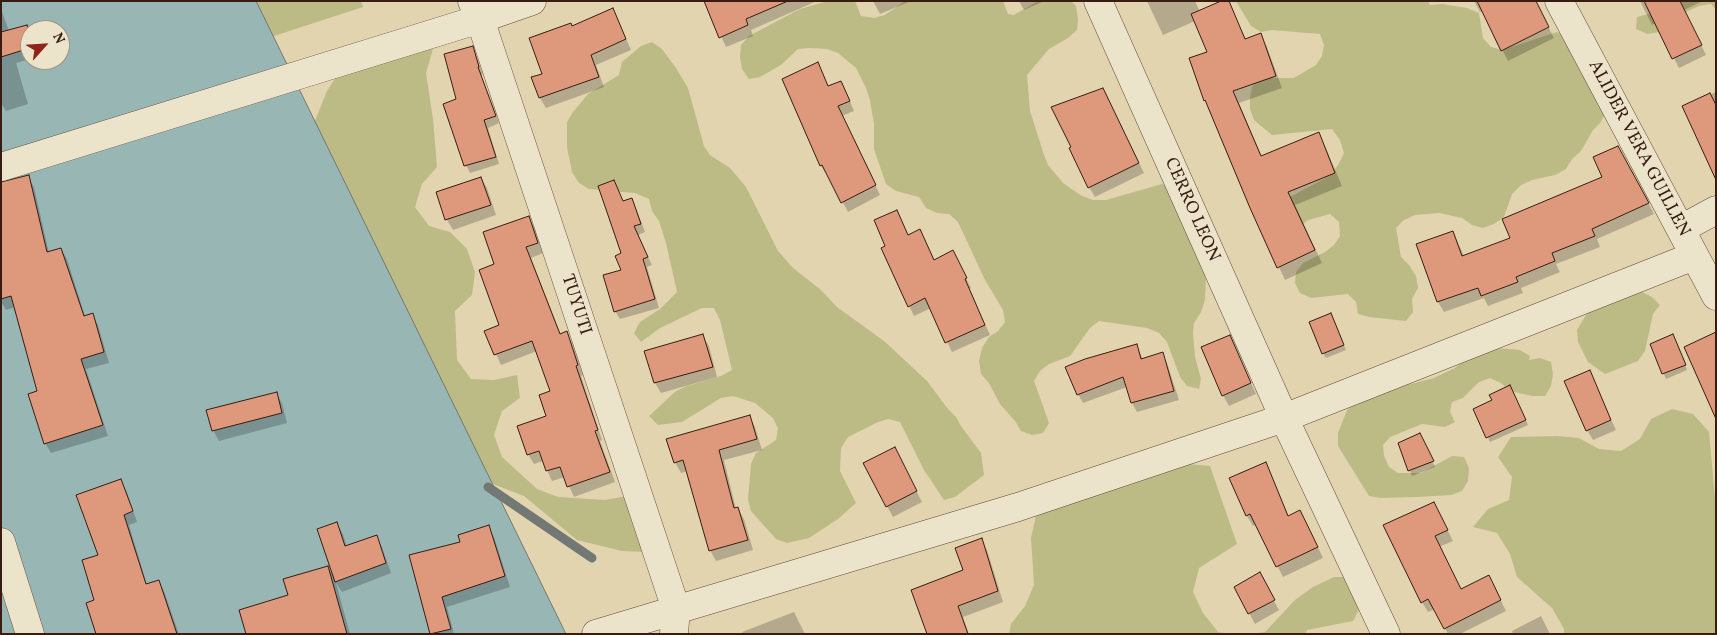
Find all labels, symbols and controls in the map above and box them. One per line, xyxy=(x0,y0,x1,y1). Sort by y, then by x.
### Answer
north arrow xyxy=(20,20,70,70)
text: N xyxy=(47,30,69,47)
street label: ALIDER VERA GUILLEN xyxy=(1582,57,1694,241)
street label: CERRO LEON xyxy=(1158,155,1224,265)
street label: TUYUTI xyxy=(555,272,595,338)

